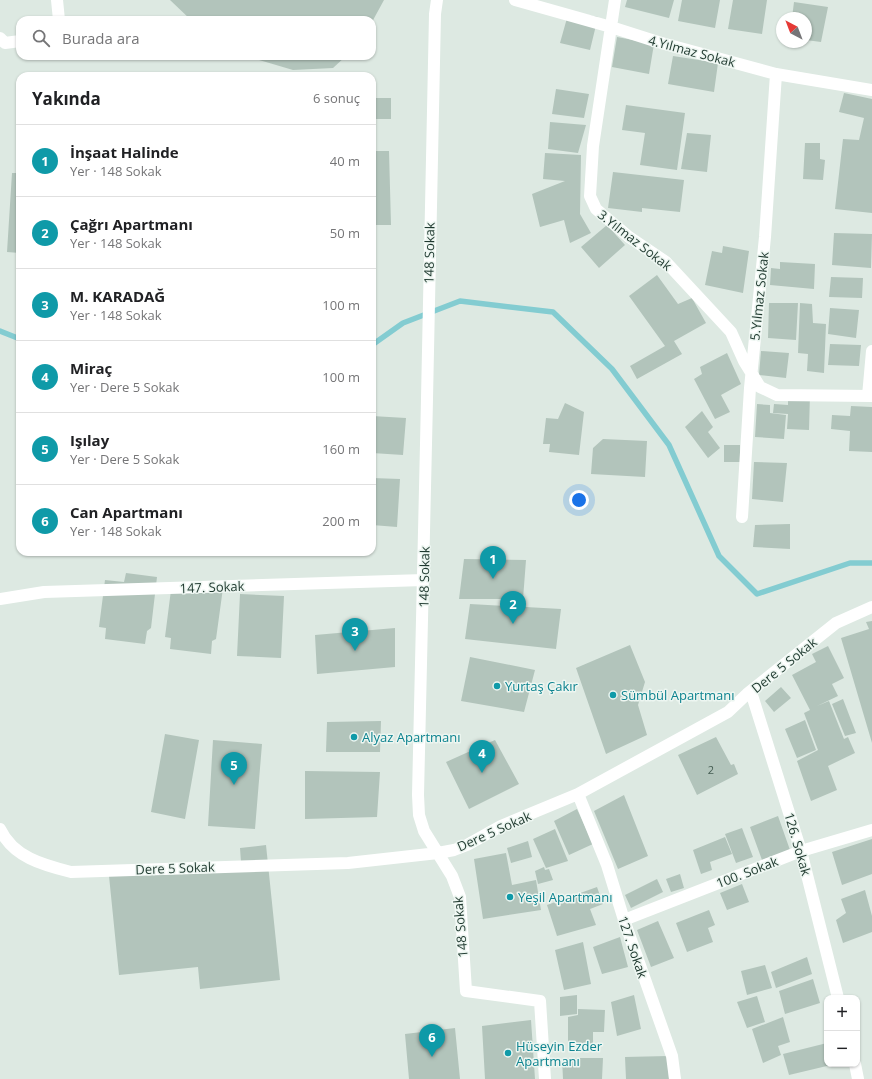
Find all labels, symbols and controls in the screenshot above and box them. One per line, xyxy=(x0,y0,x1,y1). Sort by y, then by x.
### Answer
north arrow xyxy=(776,12,812,48)
search box xyxy=(16,16,376,60)
icon: search xyxy=(30,27,52,49)
text: Burada ara xyxy=(62,28,140,48)
street label: 4.Yılmaz Sokak xyxy=(647,31,738,71)
text: Yakında xyxy=(32,87,101,110)
text: 6 sonuç xyxy=(313,89,360,107)
text: İnşaat Halinde xyxy=(70,142,179,162)
text: 1 xyxy=(41,152,49,170)
text: 40 m xyxy=(330,152,360,170)
text: Yer · 148 Sokak xyxy=(70,162,162,180)
street label: 3.Yılmaz Sokak xyxy=(594,205,676,275)
text: Çağrı Apartmanı xyxy=(70,214,193,234)
street label: 148 Sokak xyxy=(419,222,439,284)
text: 2 xyxy=(41,224,49,242)
text: 50 m xyxy=(330,224,360,242)
text: Yer · 148 Sokak xyxy=(70,234,162,252)
street label: 5.Yılmaz Sokak xyxy=(745,251,773,341)
text: M. KARADAĞ xyxy=(70,286,165,306)
text: 3 xyxy=(41,296,49,314)
text: 100 m xyxy=(322,296,360,314)
text: Yer · 148 Sokak xyxy=(70,306,162,324)
text: Miraç xyxy=(70,358,112,378)
text: 4 xyxy=(41,368,49,386)
text: 100 m xyxy=(322,368,360,386)
text: Yer · Dere 5 Sokak xyxy=(70,378,179,396)
text: Işılay xyxy=(70,430,109,450)
text: 5 xyxy=(41,440,49,458)
text: 160 m xyxy=(322,440,360,458)
text: Yer · Dere 5 Sokak xyxy=(70,450,179,468)
your location xyxy=(569,490,589,510)
text: Can Apartmanı xyxy=(70,502,183,522)
text: 6 xyxy=(41,512,49,530)
text: 200 m xyxy=(322,512,360,530)
text: Yer · 148 Sokak xyxy=(70,522,162,540)
street label: 148 Sokak xyxy=(414,546,434,608)
pin: 1 xyxy=(480,546,506,579)
street label: 147. Sokak xyxy=(179,577,245,597)
pin: 2 xyxy=(500,591,526,624)
pin: 3 xyxy=(342,618,368,651)
street label: Dere 5 Sokak xyxy=(747,633,821,697)
place label: Yurtaş Çakır xyxy=(505,677,579,695)
marker: Yurtaş Çakır xyxy=(492,681,502,691)
place label: Sümbül Apartmanı xyxy=(621,686,735,704)
marker: Sümbül Apartmanı xyxy=(608,690,618,700)
place label: Alyaz Apartmanı xyxy=(362,728,461,746)
marker: Alyaz Apartmanı xyxy=(349,732,359,742)
pin: 4 xyxy=(469,740,495,773)
pin: 5 xyxy=(221,752,247,785)
house number: 2 xyxy=(708,762,714,777)
street label: Dere 5 Sokak xyxy=(454,807,534,855)
street label: 126. Sokak xyxy=(780,810,816,878)
street label: 100. Sokak xyxy=(713,852,781,892)
street label: Dere 5 Sokak xyxy=(135,858,215,878)
place label: Yeşil Apartmanı xyxy=(518,888,613,906)
marker: Yeşil Apartmanı xyxy=(505,892,515,902)
street label: 148 Sokak xyxy=(448,895,472,958)
street label: 127. Sokak xyxy=(614,913,652,981)
map controls xyxy=(824,995,860,1067)
button: + xyxy=(824,995,860,1031)
pin: 6 xyxy=(419,1024,445,1057)
button: − xyxy=(824,1031,860,1067)
place label: Hüseyin Ezder Apartmanı xyxy=(516,1037,603,1070)
marker: Hüseyin Ezder Apartmanı xyxy=(503,1048,513,1058)

